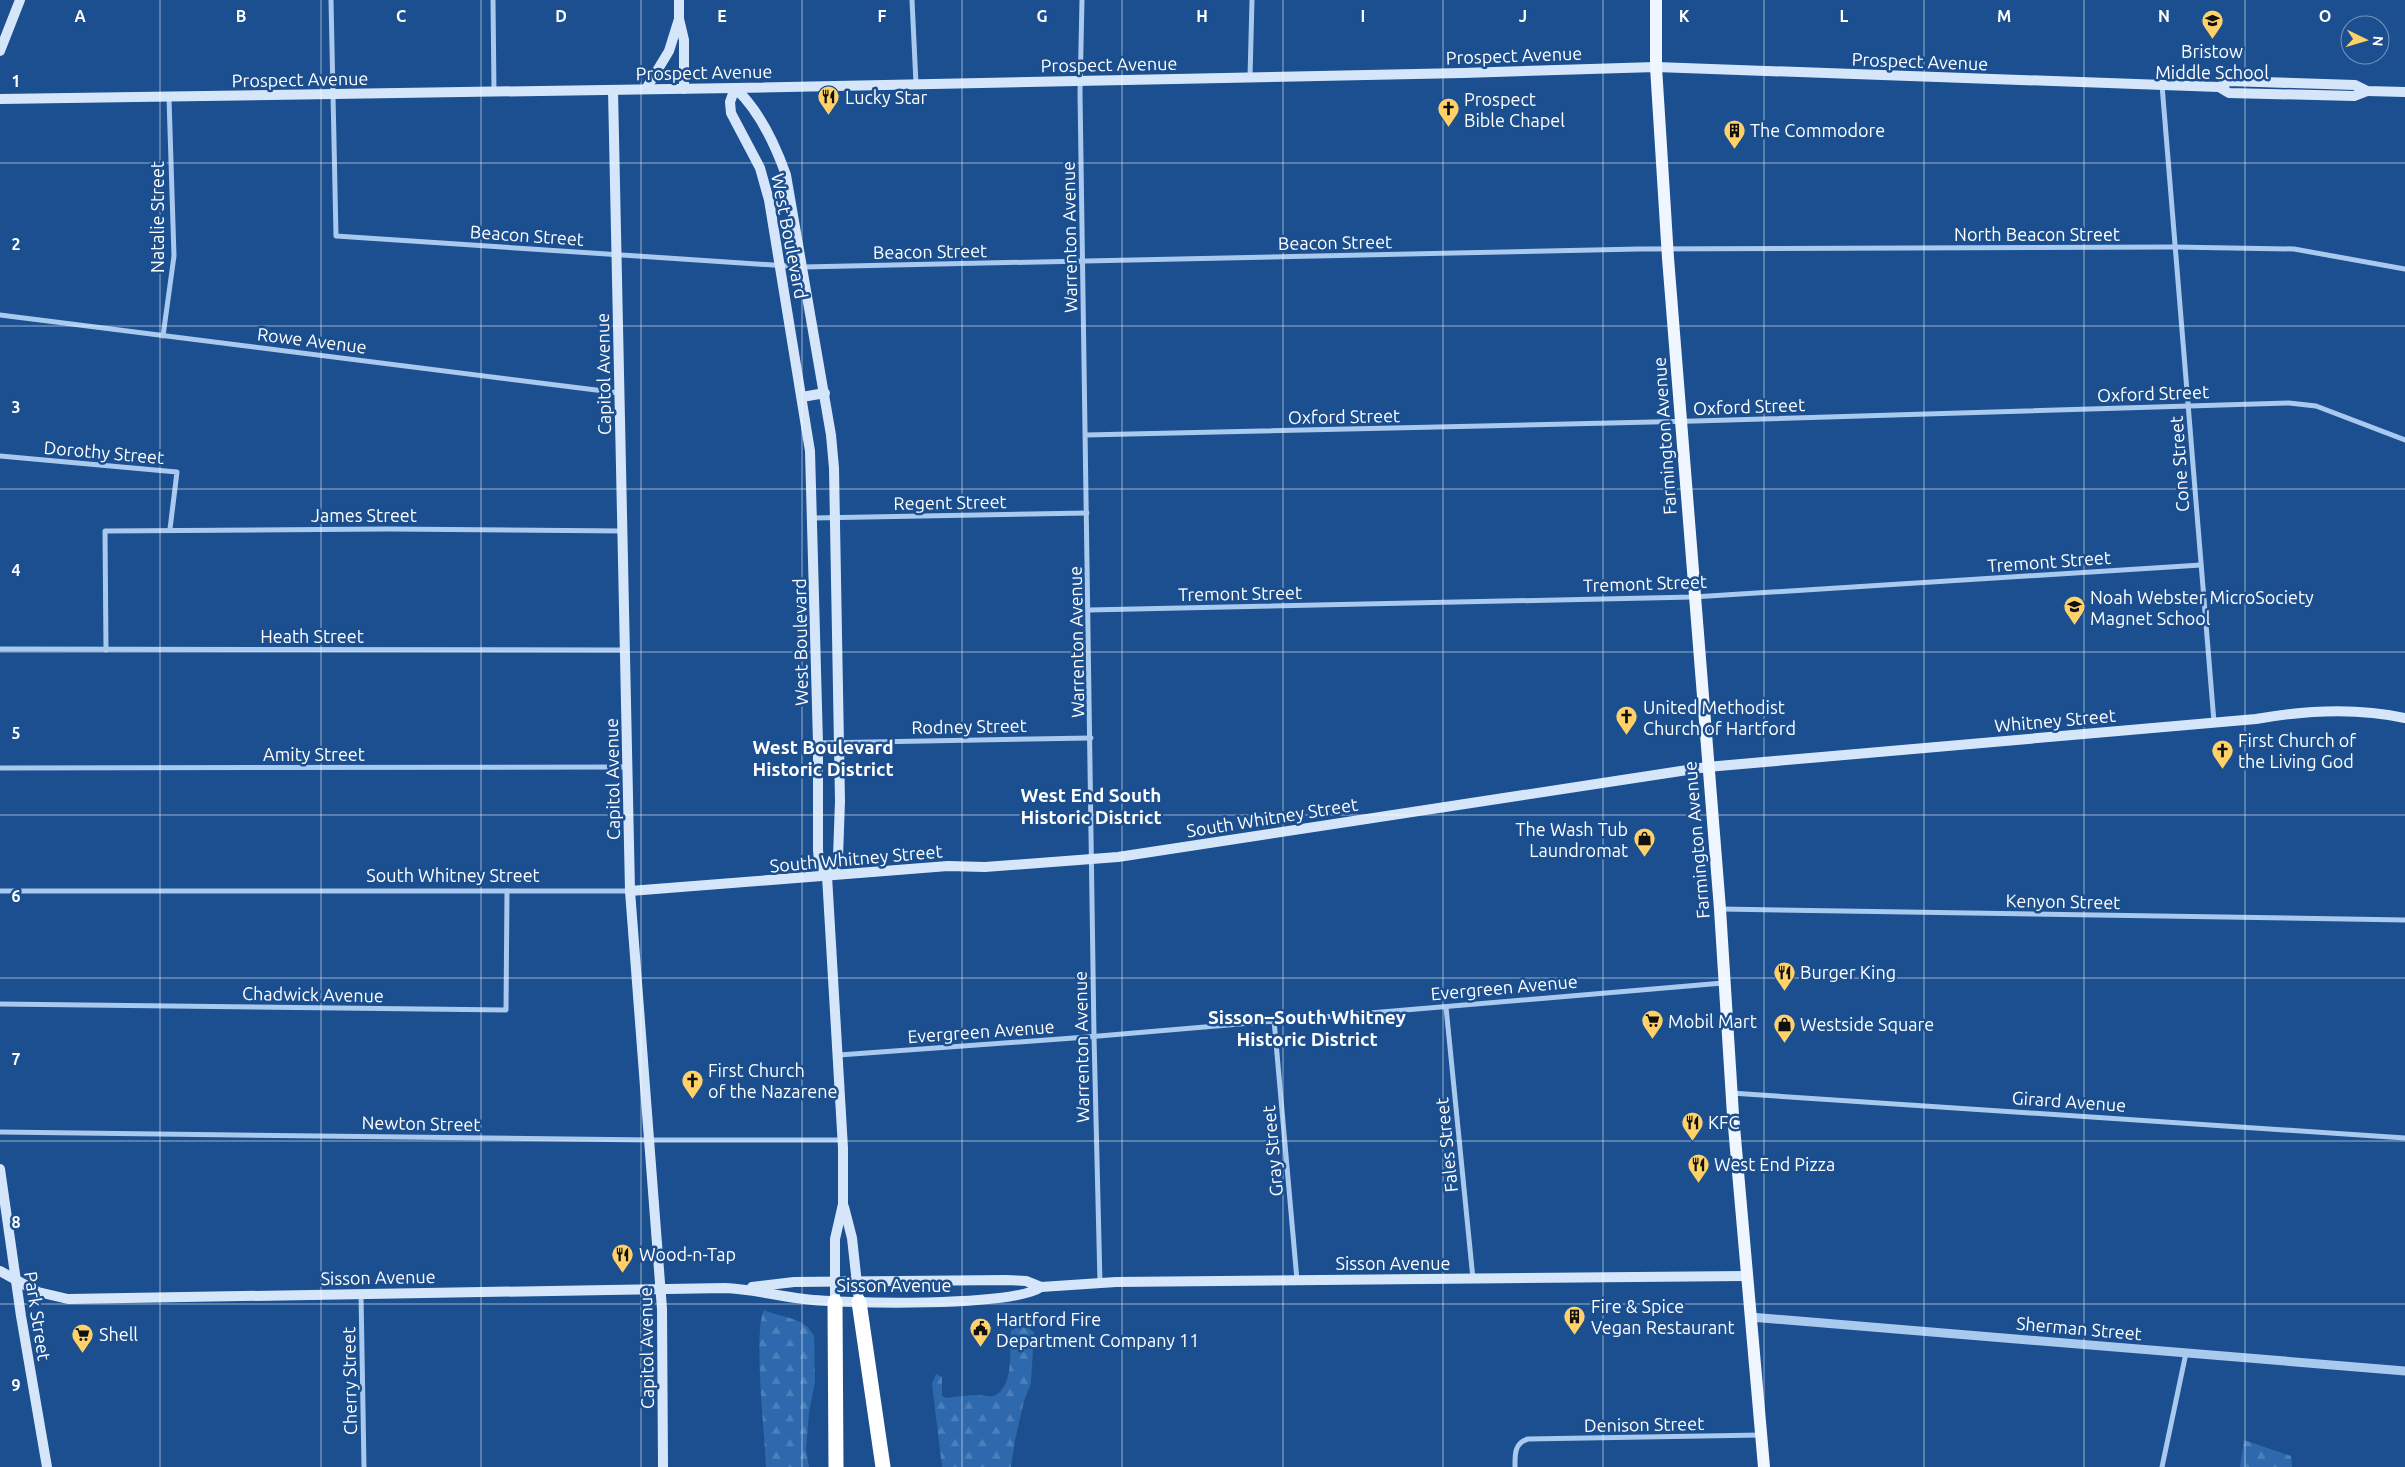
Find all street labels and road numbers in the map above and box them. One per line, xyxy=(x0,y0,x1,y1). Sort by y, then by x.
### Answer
street label: Prospect Avenue xyxy=(1445,43,1583,67)
street label: Prospect Avenue xyxy=(1851,49,1989,73)
street label: Prospect Avenue xyxy=(1041,53,1177,75)
street label: Prospect Avenue xyxy=(636,61,772,83)
street label: Prospect Avenue xyxy=(232,68,368,90)
street label: Natalie Street xyxy=(147,161,167,273)
street label: Warrenton Avenue xyxy=(1058,161,1080,313)
street label: West Boulevard xyxy=(768,171,812,301)
street label: Beacon Street xyxy=(469,221,585,249)
street label: North Beacon Street xyxy=(1954,224,2120,244)
street label: Beacon Street xyxy=(1278,231,1392,253)
street label: Beacon Street xyxy=(873,240,987,262)
street label: Capitol Avenue xyxy=(592,313,614,435)
street label: Rowe Avenue xyxy=(256,323,368,357)
street label: Farmington Avenue xyxy=(1649,356,1679,516)
street label: Oxford Street xyxy=(2097,381,2209,405)
street label: Oxford Street xyxy=(1693,394,1805,418)
street label: Oxford Street xyxy=(1288,405,1400,427)
street label: Cone Street xyxy=(2166,415,2192,513)
street label: Dorothy Street xyxy=(43,437,165,467)
street label: Regent Street xyxy=(893,491,1007,513)
street label: James Street xyxy=(311,505,417,525)
street label: Tremont Street xyxy=(1986,547,2112,575)
street label: Warrenton Avenue xyxy=(1065,566,1087,718)
street label: Tremont Street xyxy=(1583,571,1707,595)
street label: West Boulevard xyxy=(789,578,811,706)
street label: Tremont Street xyxy=(1178,582,1302,604)
street label: Heath Street xyxy=(260,626,364,646)
street label: Whitney Street xyxy=(1994,705,2116,735)
street label: Rodney Street xyxy=(911,715,1027,737)
street label: Capitol Avenue xyxy=(601,718,623,840)
street label: Amity Street xyxy=(263,744,365,764)
street label: Farmington Avenue xyxy=(1679,760,1713,920)
street label: South Whitney Street xyxy=(1185,794,1359,840)
street label: South Whitney Street xyxy=(769,840,943,876)
street label: South Whitney Street xyxy=(366,865,540,885)
street label: Kenyon Street xyxy=(2006,890,2120,912)
street label: Warrenton Avenue xyxy=(1070,971,1092,1123)
street label: Evergreen Avenue xyxy=(1430,971,1578,1003)
street label: Chadwick Avenue xyxy=(242,983,384,1005)
street label: Evergreen Avenue xyxy=(907,1016,1055,1046)
street label: Girard Avenue xyxy=(2011,1087,2127,1115)
street label: Fales Street xyxy=(1431,1097,1461,1193)
street label: Gray Street xyxy=(1258,1105,1286,1197)
street label: Newton Street xyxy=(361,1112,481,1134)
street label: Sisson Avenue xyxy=(1335,1253,1451,1273)
street label: Sisson Avenue xyxy=(320,1266,436,1288)
street label: Park Street xyxy=(21,1270,55,1362)
street label: Sisson Avenue xyxy=(836,1275,952,1295)
street label: Capitol Avenue xyxy=(635,1287,657,1409)
street label: Sherman Street xyxy=(2015,1313,2143,1343)
street label: Cherry Street xyxy=(338,1327,360,1435)
street label: Denison Street xyxy=(1584,1413,1704,1435)

